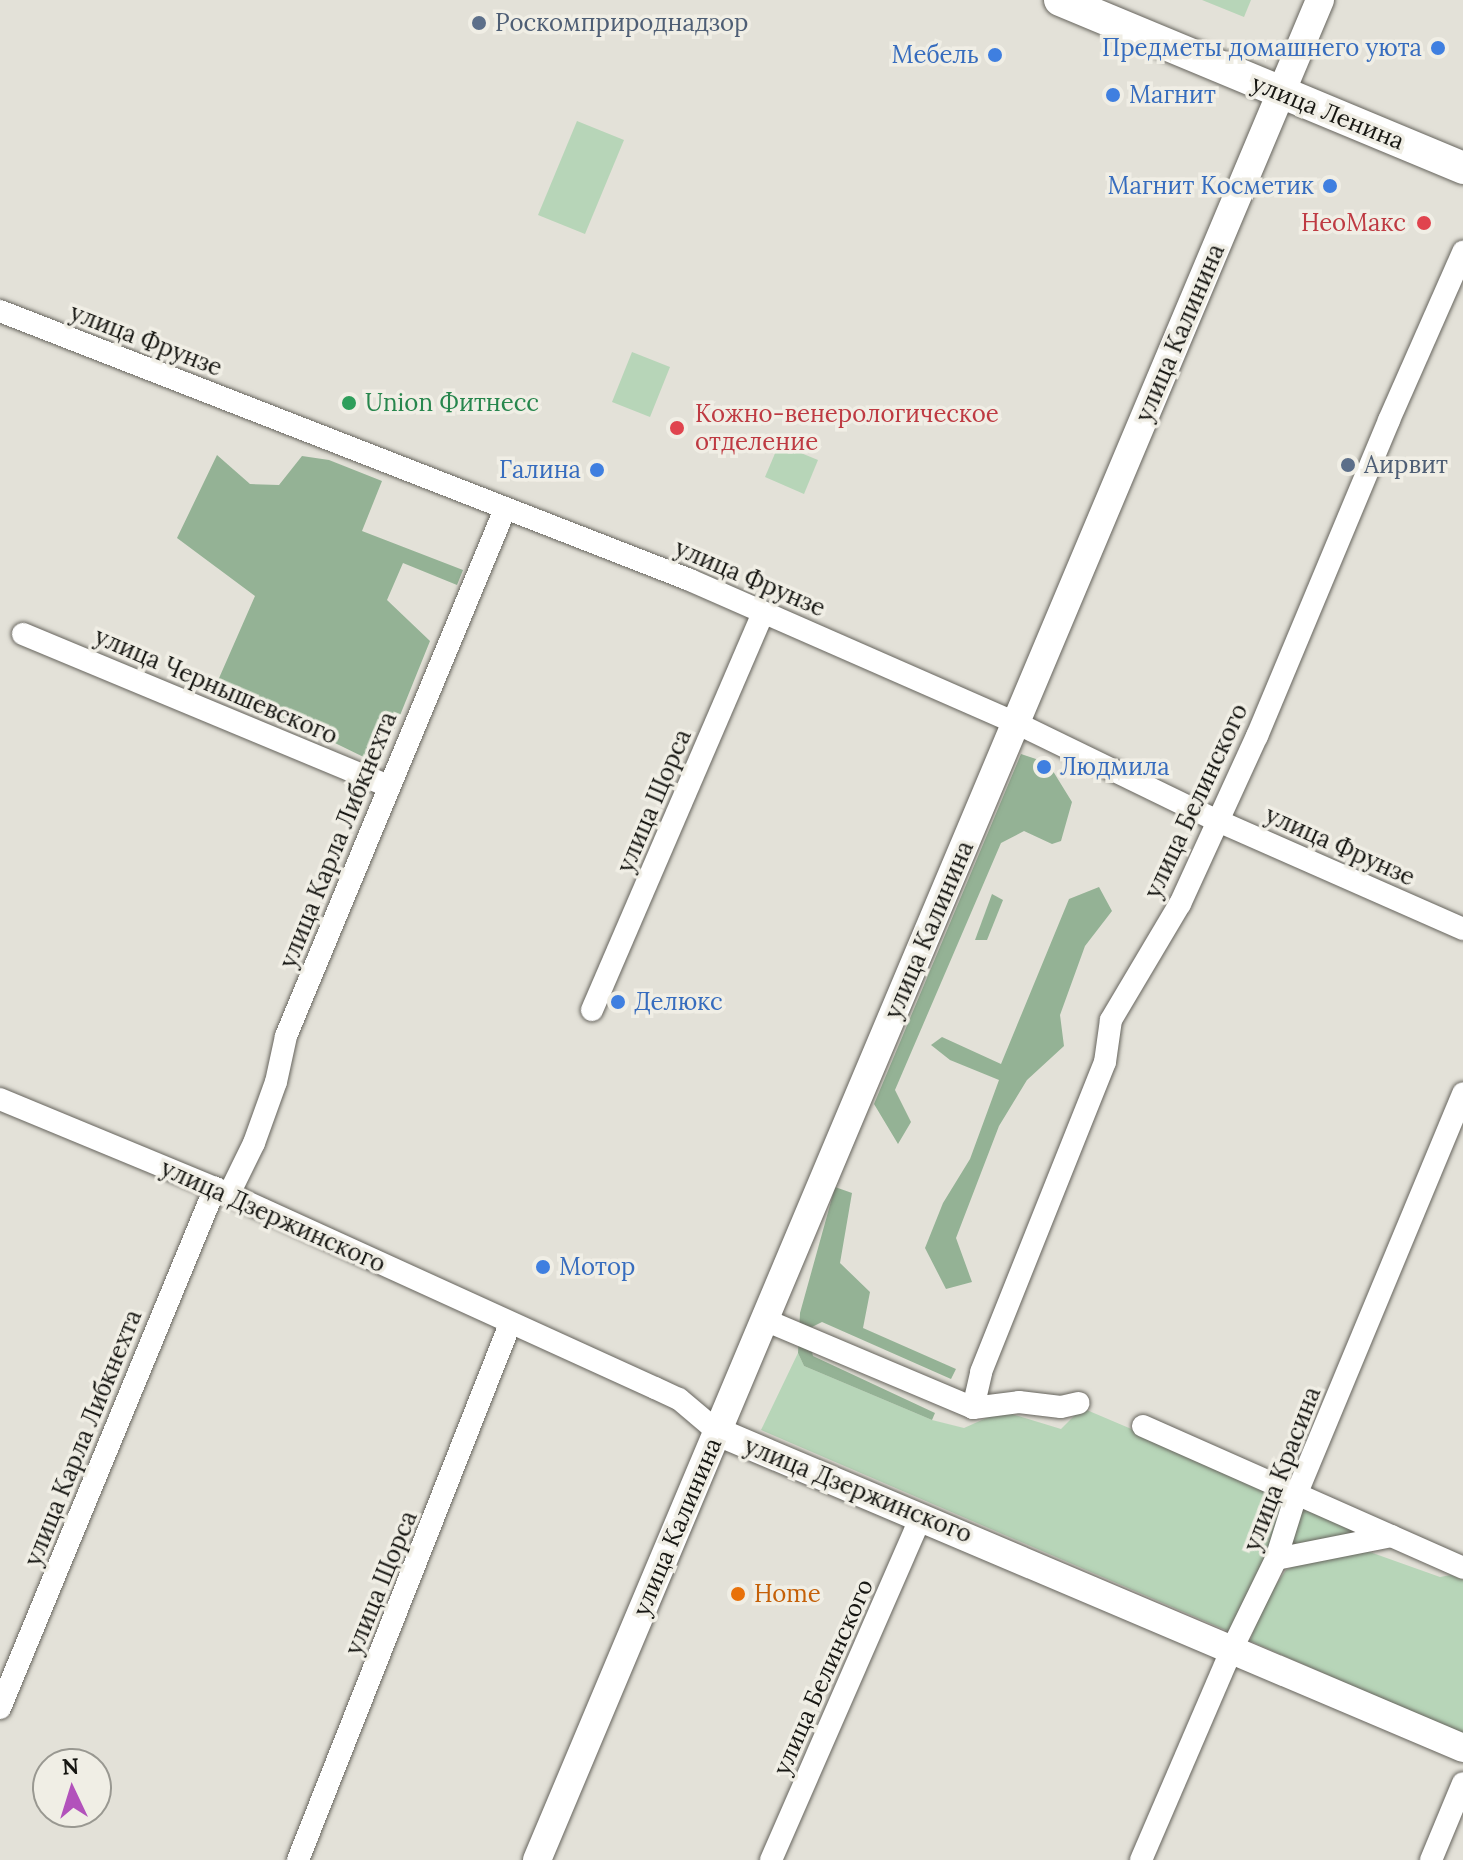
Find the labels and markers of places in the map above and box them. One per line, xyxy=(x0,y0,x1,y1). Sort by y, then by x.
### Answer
place label: Роскомприроднадзор xyxy=(495,9,748,37)
marker: Роскомприроднадзор xyxy=(470,14,488,32)
place label: Предметы домашнего уюта xyxy=(1102,34,1422,62)
marker: Предметы домашнего уюта xyxy=(1429,39,1447,57)
place label: Мебель xyxy=(892,41,979,69)
marker: Мебель xyxy=(986,46,1004,64)
place label: Магнит xyxy=(1129,81,1216,109)
marker: Магнит xyxy=(1104,86,1122,104)
place label: Магнит Косметик xyxy=(1108,172,1314,200)
marker: Магнит Косметик xyxy=(1321,177,1339,195)
place label: НеоМакс xyxy=(1301,209,1406,237)
marker: НеоМакс xyxy=(1413,212,1435,234)
place label: Union Фитнесс xyxy=(365,389,539,417)
marker: Union Фитнесс xyxy=(340,394,358,412)
place label: Кожно-венерологическое отделение xyxy=(695,400,999,456)
marker: Кожно-венерологическое отделение xyxy=(666,417,688,439)
place label: Аирвит xyxy=(1364,451,1448,479)
place label: Галина xyxy=(499,456,581,484)
marker: Аирвит xyxy=(1339,456,1357,474)
marker: Галина xyxy=(588,461,606,479)
place label: Людмила xyxy=(1060,753,1170,781)
marker: Людмила xyxy=(1035,758,1053,776)
place label: Делюкс xyxy=(634,988,723,1016)
marker: Делюкс xyxy=(609,993,627,1011)
place label: Мотор xyxy=(559,1253,635,1281)
marker: Мотор xyxy=(534,1258,552,1276)
place label: Home xyxy=(754,1580,821,1608)
marker: Home xyxy=(729,1585,747,1603)

